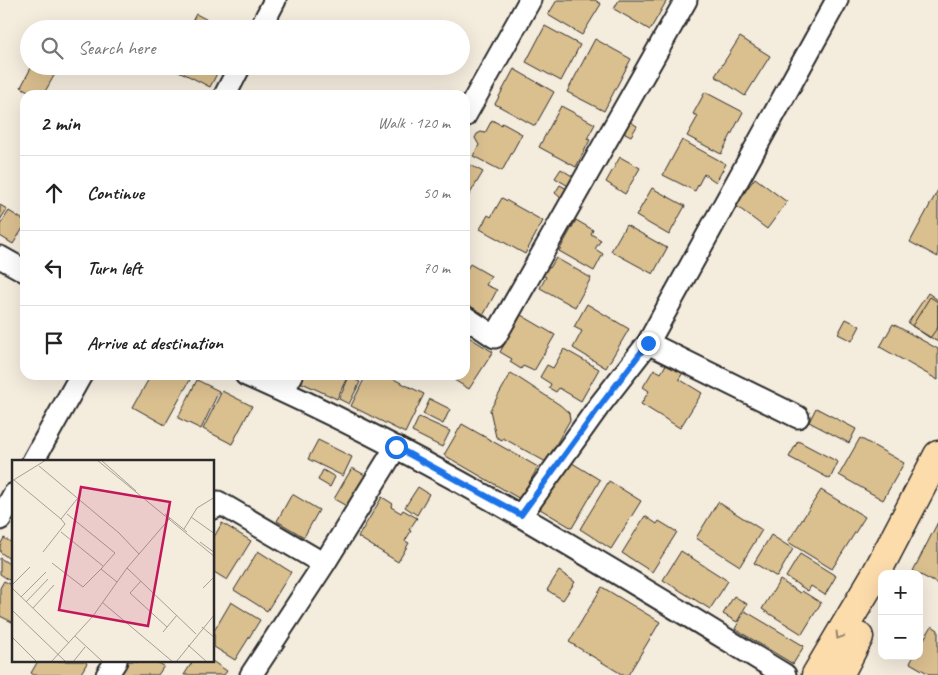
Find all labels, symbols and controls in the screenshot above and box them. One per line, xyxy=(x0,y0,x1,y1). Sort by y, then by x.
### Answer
search box xyxy=(20,20,470,75)
icon: search xyxy=(38,34,66,62)
text: Search here xyxy=(78,36,155,60)
text: 2 min xyxy=(40,110,80,136)
text: Walk · 120 m xyxy=(378,113,450,133)
icon: ahead xyxy=(40,179,68,207)
text: Continue xyxy=(87,181,144,205)
text: 50 m xyxy=(423,183,450,203)
icon: left xyxy=(40,254,68,282)
text: Turn left xyxy=(87,256,142,280)
text: 70 m xyxy=(423,258,450,278)
icon: arrive xyxy=(40,329,68,357)
text: Arrive at destination xyxy=(87,331,223,355)
route end xyxy=(637,332,660,355)
route start xyxy=(385,436,408,459)
inset map xyxy=(12,460,215,662)
map controls xyxy=(878,570,923,660)
button: + xyxy=(878,570,923,615)
button: − xyxy=(878,615,923,660)
one-way arrow xyxy=(836,630,846,639)

